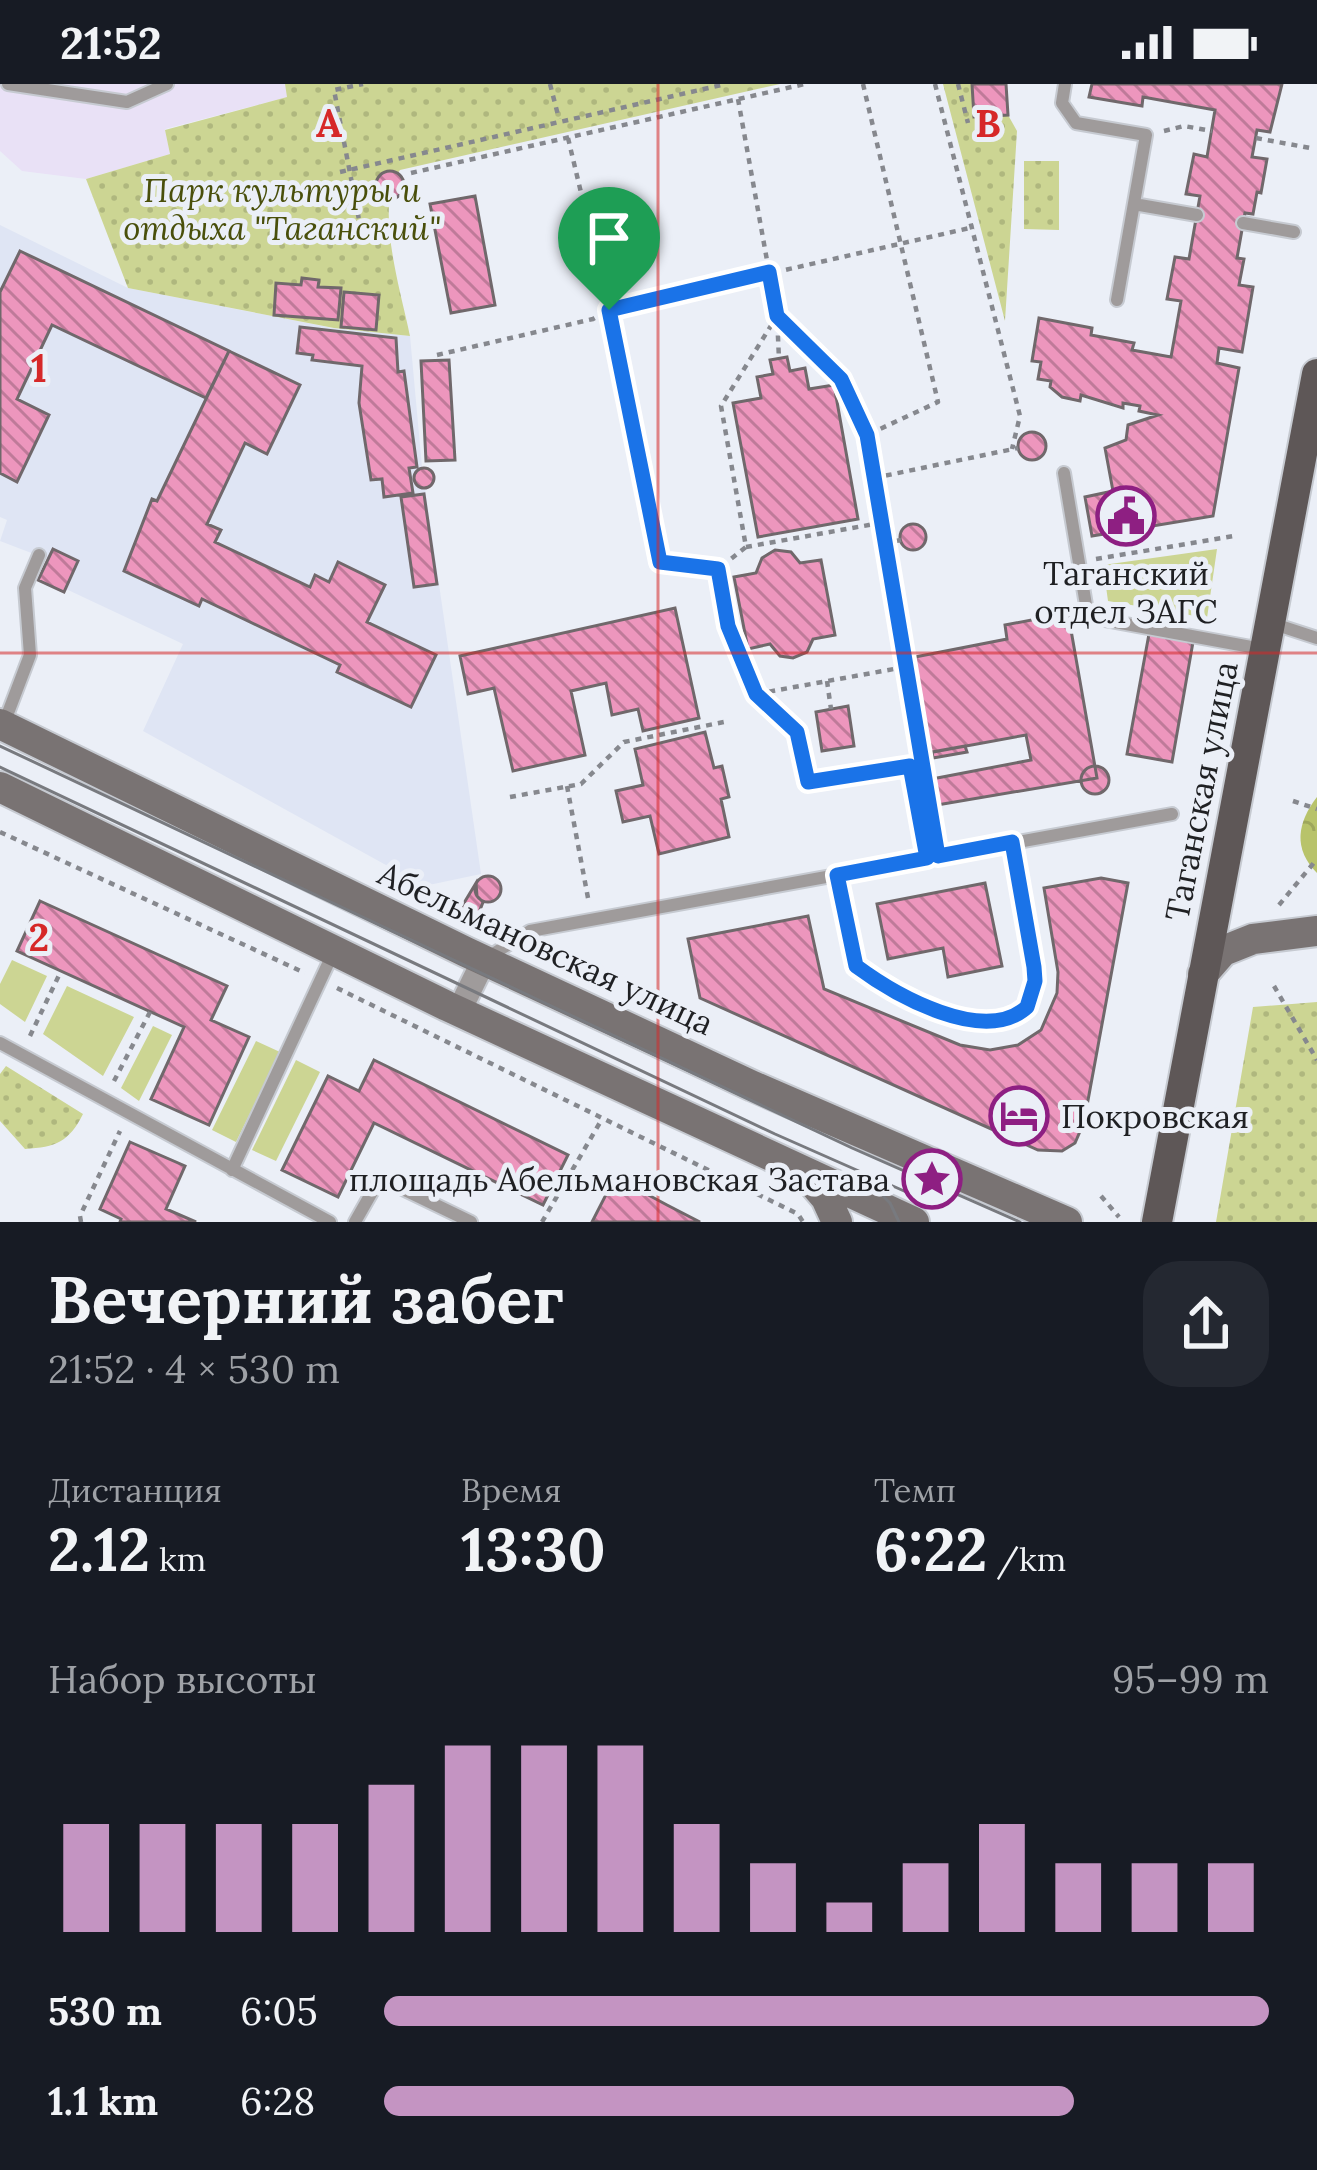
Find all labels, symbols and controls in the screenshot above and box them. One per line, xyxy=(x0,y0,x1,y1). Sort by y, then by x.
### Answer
text: 21:52 xyxy=(60,14,162,71)
text: A xyxy=(316,98,342,148)
text: B xyxy=(975,98,1001,148)
park label: Парк культуры и отдыха "Таганский" xyxy=(123,169,441,249)
pin xyxy=(558,187,660,310)
icon: arrive xyxy=(576,205,642,271)
text: 1 xyxy=(31,343,47,393)
public building icon: Таганский отдел ЗАГС xyxy=(1095,485,1157,547)
place label: Таганский отдел ЗАГС xyxy=(1034,552,1218,632)
street label: Таганская улица xyxy=(1155,658,1247,924)
street label: Абельмановская улица xyxy=(371,851,720,1044)
text: 2 xyxy=(29,912,49,962)
hotel icon: Покровская xyxy=(988,1085,1050,1147)
place label: Покровская xyxy=(1061,1095,1249,1137)
place icon: площадь Абельмановская Застава xyxy=(901,1148,963,1210)
place label: площадь Абельмановская Застава xyxy=(349,1158,890,1200)
text: Вечерний забег xyxy=(48,1257,565,1341)
button: share xyxy=(1143,1261,1269,1387)
text: 21:52 · 4 × 530 m xyxy=(48,1344,340,1394)
text: Дистанция xyxy=(48,1469,222,1511)
text: Время xyxy=(461,1469,561,1511)
text: Темп xyxy=(874,1469,956,1511)
text: 2.12 xyxy=(48,1511,150,1587)
text: 13:30 xyxy=(461,1511,606,1587)
text: 6:22 xyxy=(874,1511,987,1587)
text: km xyxy=(150,1538,206,1580)
text: /km xyxy=(987,1538,1066,1580)
text: Набор высоты xyxy=(48,1654,317,1704)
text: 95–99 m xyxy=(1112,1654,1269,1704)
text: 530 m xyxy=(48,1986,162,2036)
text: 6:05 xyxy=(240,1986,318,2036)
text: 1.1 km xyxy=(48,2076,158,2126)
text: 6:28 xyxy=(240,2076,315,2126)

